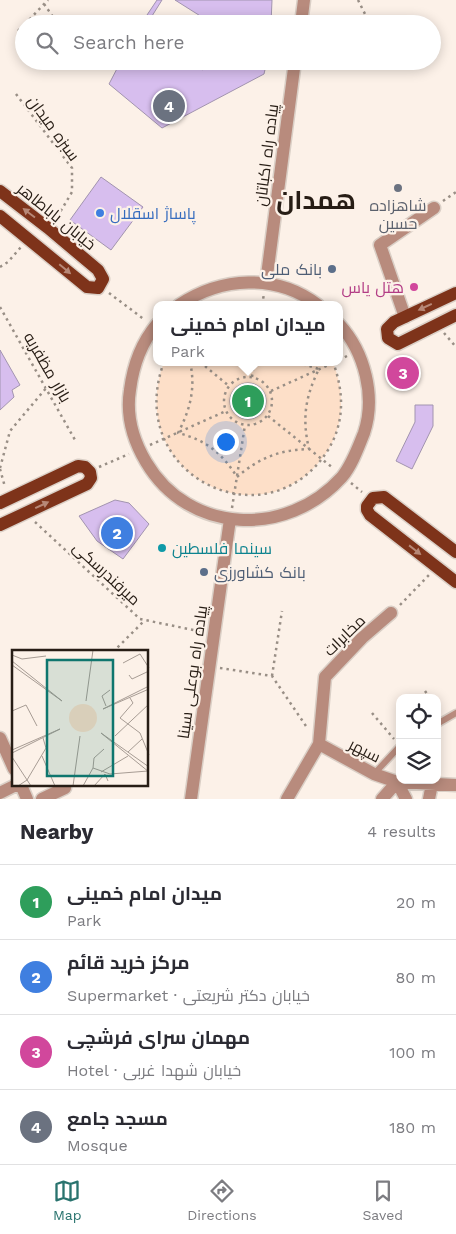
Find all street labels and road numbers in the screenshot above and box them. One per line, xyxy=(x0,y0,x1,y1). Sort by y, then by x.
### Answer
street label: سبزه میدان xyxy=(23,92,84,165)
street label: پیاده راه اکباتان xyxy=(251,102,284,208)
street label: خیابان باباطاهر xyxy=(12,178,100,255)
street label: بازار مظفریه xyxy=(20,329,75,406)
street label: میرفندرسکی xyxy=(68,537,144,610)
street label: پیاده راه بوعلی سینا xyxy=(174,603,213,740)
street label: مخابرات xyxy=(320,611,369,660)
street label: سپهر xyxy=(344,734,384,767)

